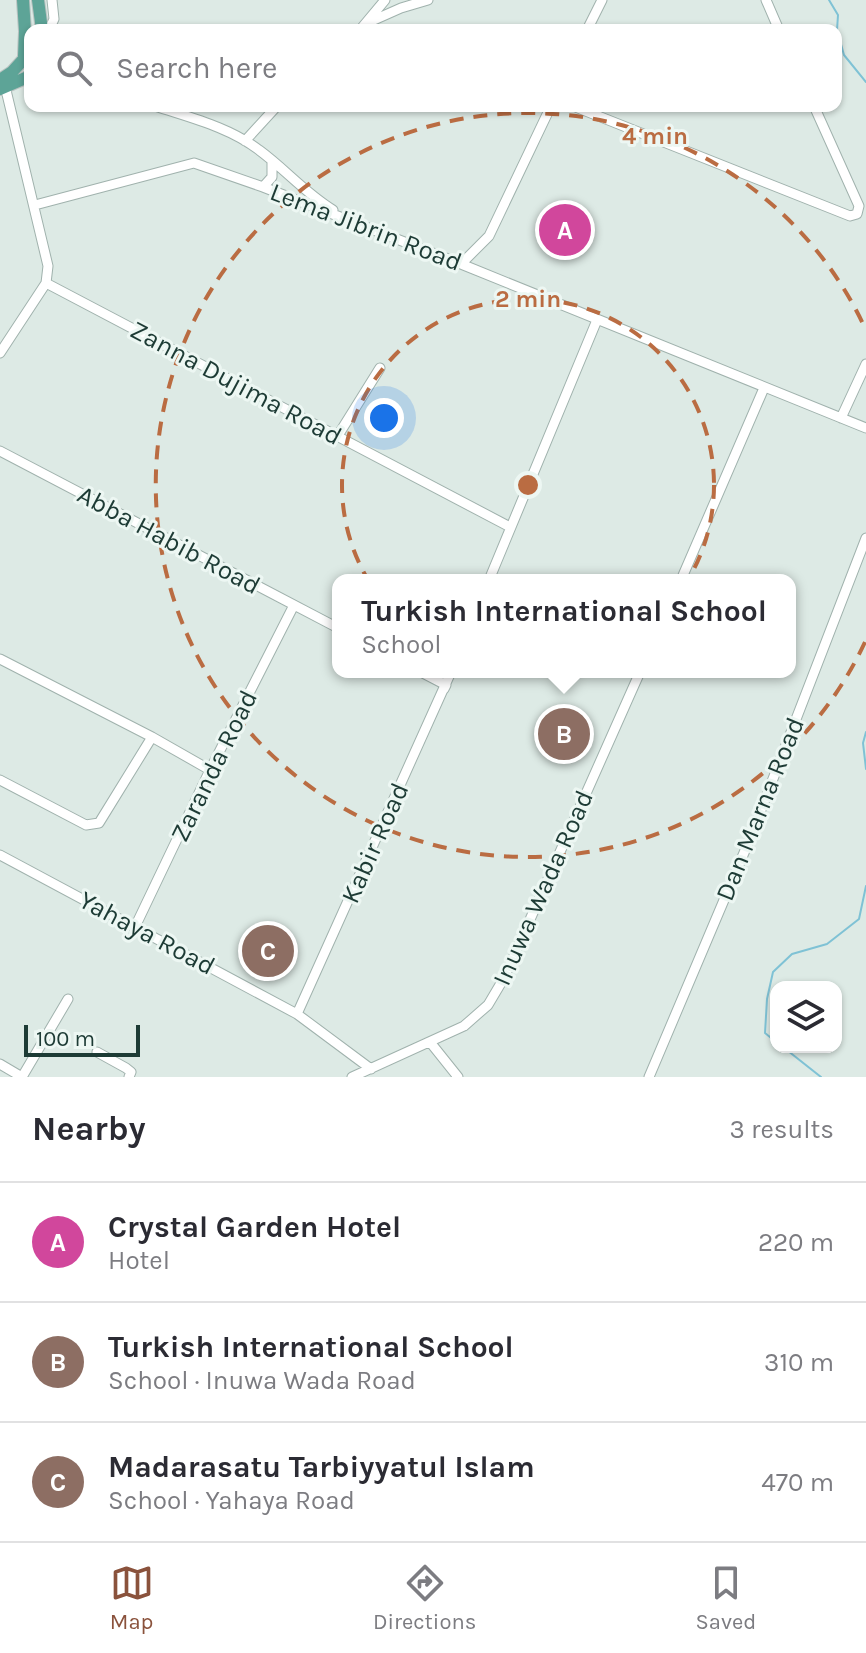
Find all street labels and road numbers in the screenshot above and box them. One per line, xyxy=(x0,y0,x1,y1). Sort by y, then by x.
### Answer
street label: Lema Jibrin Road xyxy=(266,176,466,278)
street label: Zanna Dujima Road xyxy=(125,314,347,452)
street label: Abba Habib Road xyxy=(72,479,266,601)
street label: Zaranda Road xyxy=(164,685,264,847)
street label: Dan Marna Road xyxy=(709,713,811,905)
street label: Kabir Road xyxy=(335,778,415,908)
street label: Inuwa Wada Road xyxy=(486,786,600,990)
street label: Yahaya Road xyxy=(74,884,220,982)

